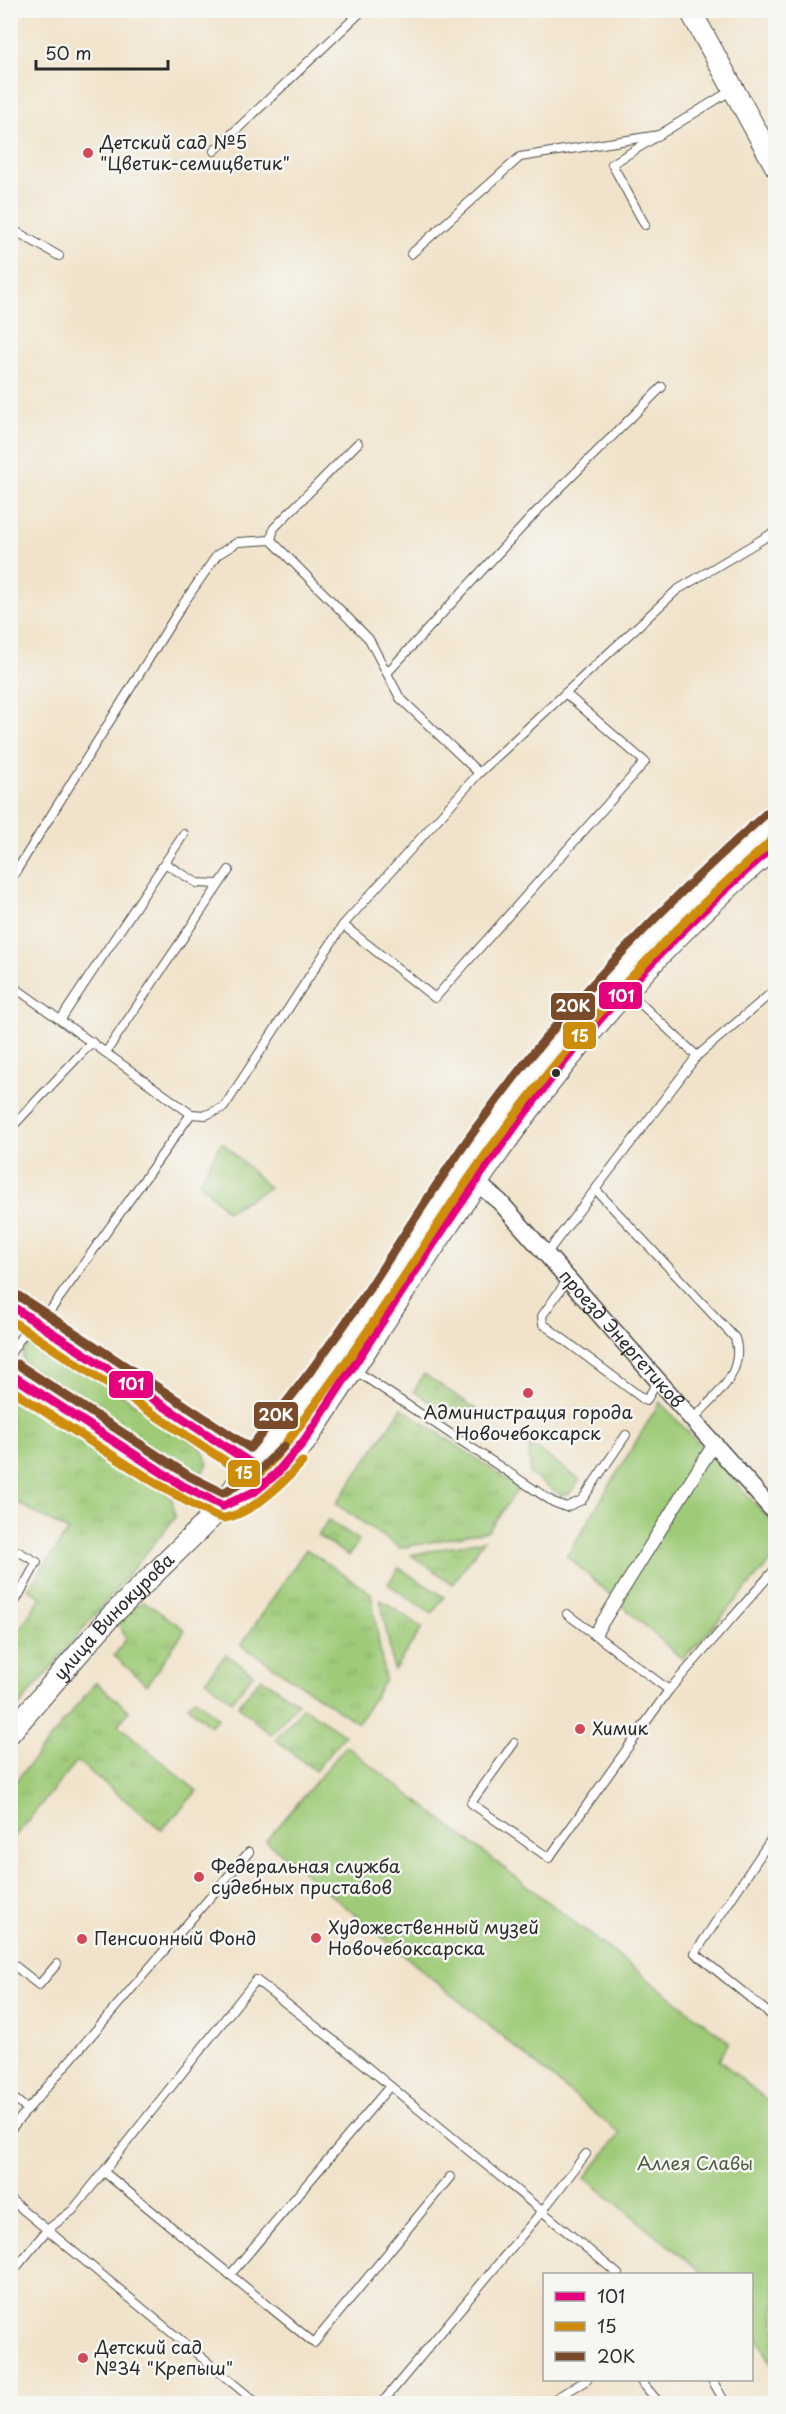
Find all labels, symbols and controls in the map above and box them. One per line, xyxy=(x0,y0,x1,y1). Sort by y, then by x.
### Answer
scale bar xyxy=(36,33,168,71)
text: 50 m xyxy=(45,39,92,66)
place label: Детский сад №5 "Цветик-семицветик" xyxy=(99,128,290,176)
marker: Детский сад №5 "Цветик-семицветик" xyxy=(81,146,95,160)
line badge: 101 xyxy=(598,981,643,1010)
text: 101 xyxy=(608,983,634,1007)
line badge: 20К xyxy=(550,992,596,1021)
text: 20К xyxy=(556,993,590,1017)
line badge: 15 xyxy=(562,1021,597,1050)
text: 15 xyxy=(571,1023,589,1047)
unlabelled marker xyxy=(550,1067,562,1079)
street label: проезд Энергетиков xyxy=(553,1263,691,1413)
line badge: 101 xyxy=(108,1370,154,1399)
text: 101 xyxy=(118,1371,144,1395)
marker: Администрация города Новочебоксарск xyxy=(521,1386,535,1400)
place label: Администрация города Новочебоксарск xyxy=(423,1398,633,1446)
line badge: 20К xyxy=(253,1401,299,1430)
text: 20К xyxy=(259,1402,293,1426)
line badge: 15 xyxy=(227,1459,261,1488)
text: 15 xyxy=(235,1460,253,1484)
street label: улица Винокурова xyxy=(46,1546,180,1686)
place label: Химик xyxy=(592,1714,648,1741)
marker: Химик xyxy=(573,1722,587,1736)
place label: Федеральная служба судебных приставов xyxy=(211,1852,401,1900)
marker: Федеральная служба судебных приставов xyxy=(192,1870,206,1884)
place label: Художественный музей Новочебоксарска xyxy=(328,1913,539,1961)
place label: Пенсионный Фонд xyxy=(94,1924,256,1951)
marker: Художественный музей Новочебоксарска xyxy=(309,1931,323,1945)
marker: Пенсионный Фонд xyxy=(75,1932,89,1946)
park label: Аллея Славы xyxy=(637,2149,753,2176)
legend xyxy=(543,2273,753,2381)
text: 101 xyxy=(597,2282,625,2309)
text: 15 xyxy=(597,2312,617,2339)
place label: Детский сад №34 "Крепыш" xyxy=(94,2333,233,2381)
text: 20К xyxy=(597,2342,635,2369)
marker: Детский сад №34 "Крепыш" xyxy=(76,2351,90,2365)

